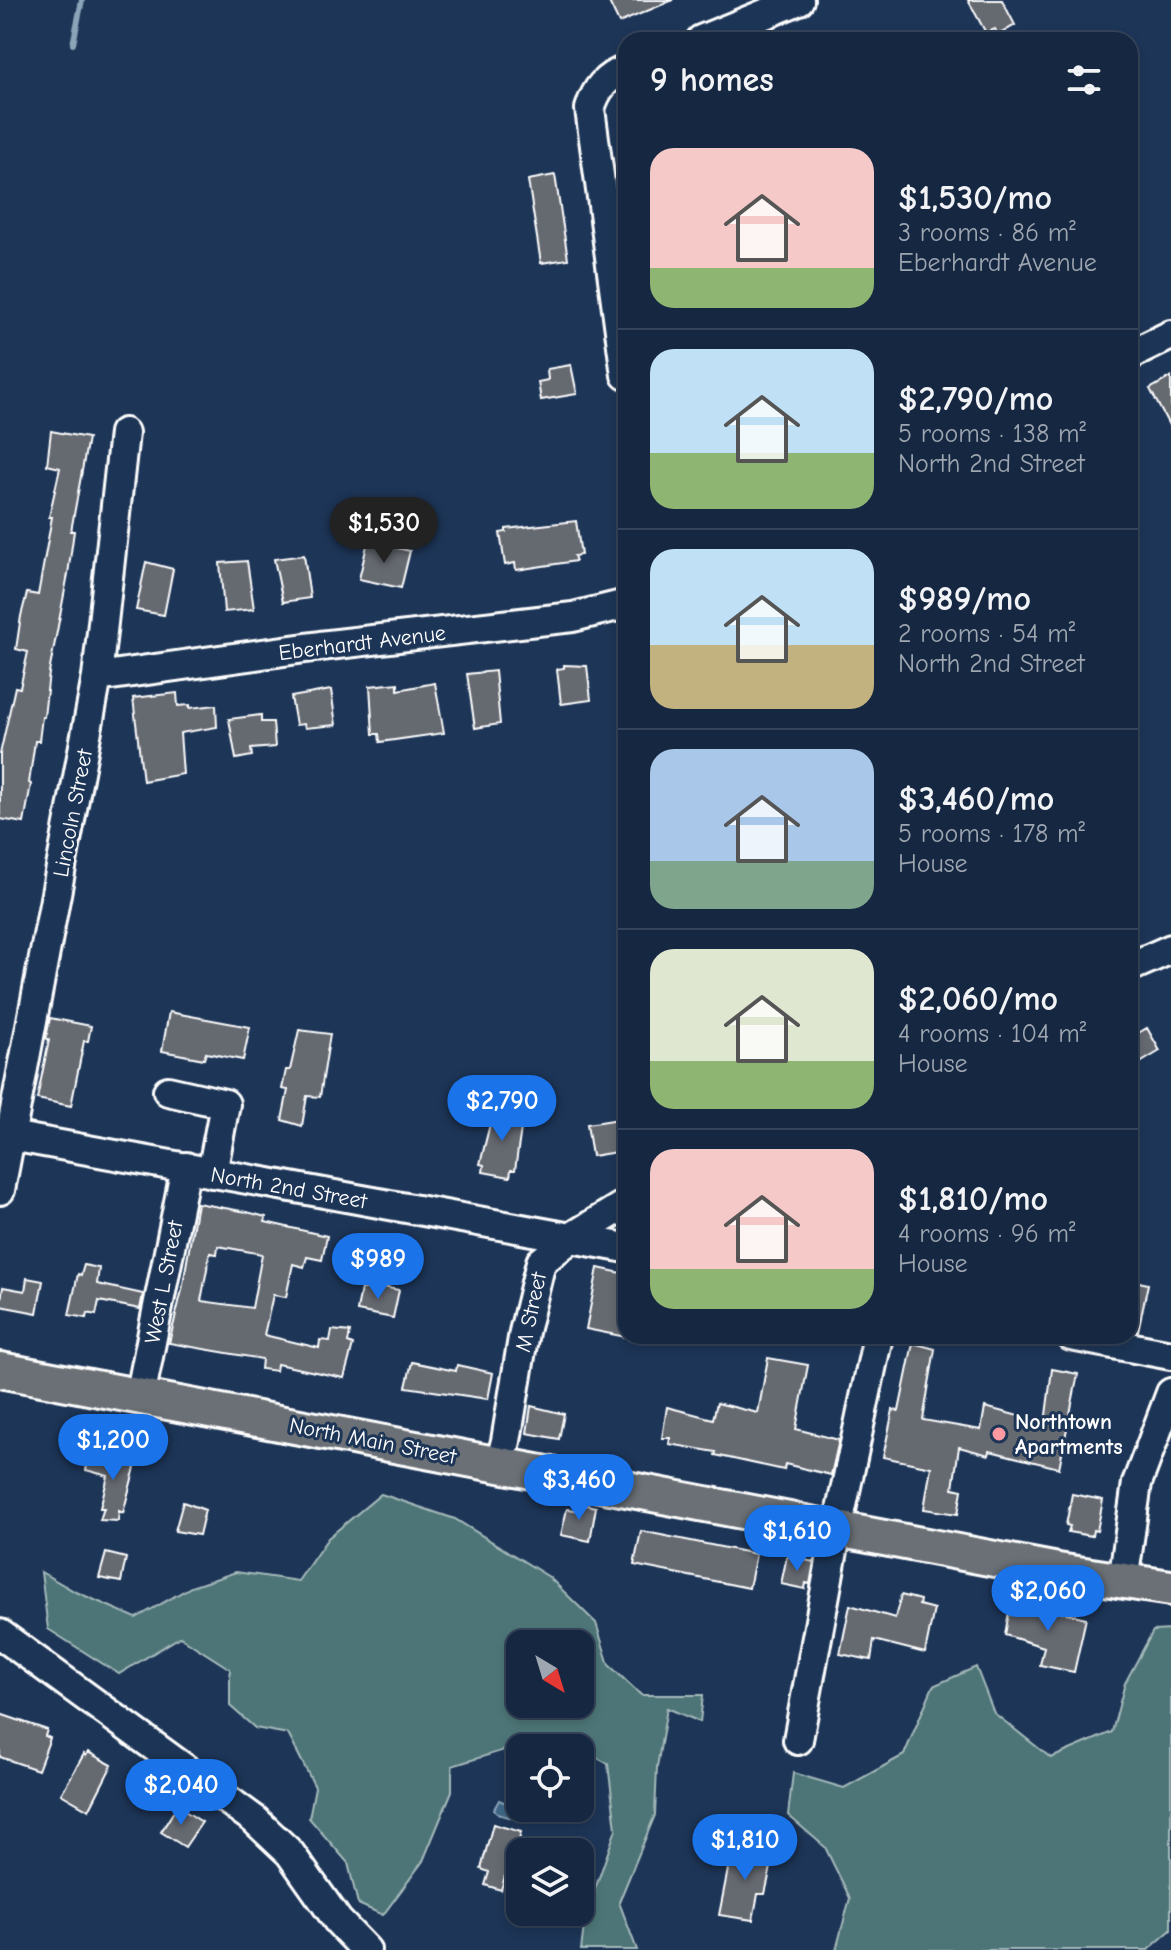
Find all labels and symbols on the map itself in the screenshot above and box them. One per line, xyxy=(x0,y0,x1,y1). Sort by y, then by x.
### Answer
pin: $1,530 xyxy=(319,497,449,565)
street label: Eberhardt Avenue xyxy=(277,620,447,666)
street label: Lincoln Street xyxy=(48,746,98,879)
pin: $2,790 xyxy=(437,1075,567,1143)
street label: North 2nd Street xyxy=(209,1161,370,1215)
street label: West L Street xyxy=(139,1218,189,1346)
pin: $989 xyxy=(331,1233,425,1301)
street label: M Street xyxy=(510,1269,552,1354)
place label: Northtown Apartments xyxy=(1015,1409,1123,1460)
street label: North Main Street xyxy=(287,1412,459,1470)
pin: $1,200 xyxy=(48,1414,178,1482)
marker: Northtown Apartments xyxy=(990,1425,1008,1443)
pin: $3,460 xyxy=(514,1454,644,1522)
pin: $1,610 xyxy=(732,1505,862,1573)
pin: $2,060 xyxy=(983,1565,1113,1633)
north arrow xyxy=(506,1630,594,1718)
pin: $2,040 xyxy=(116,1759,246,1827)
pin: $1,810 xyxy=(680,1814,810,1882)

